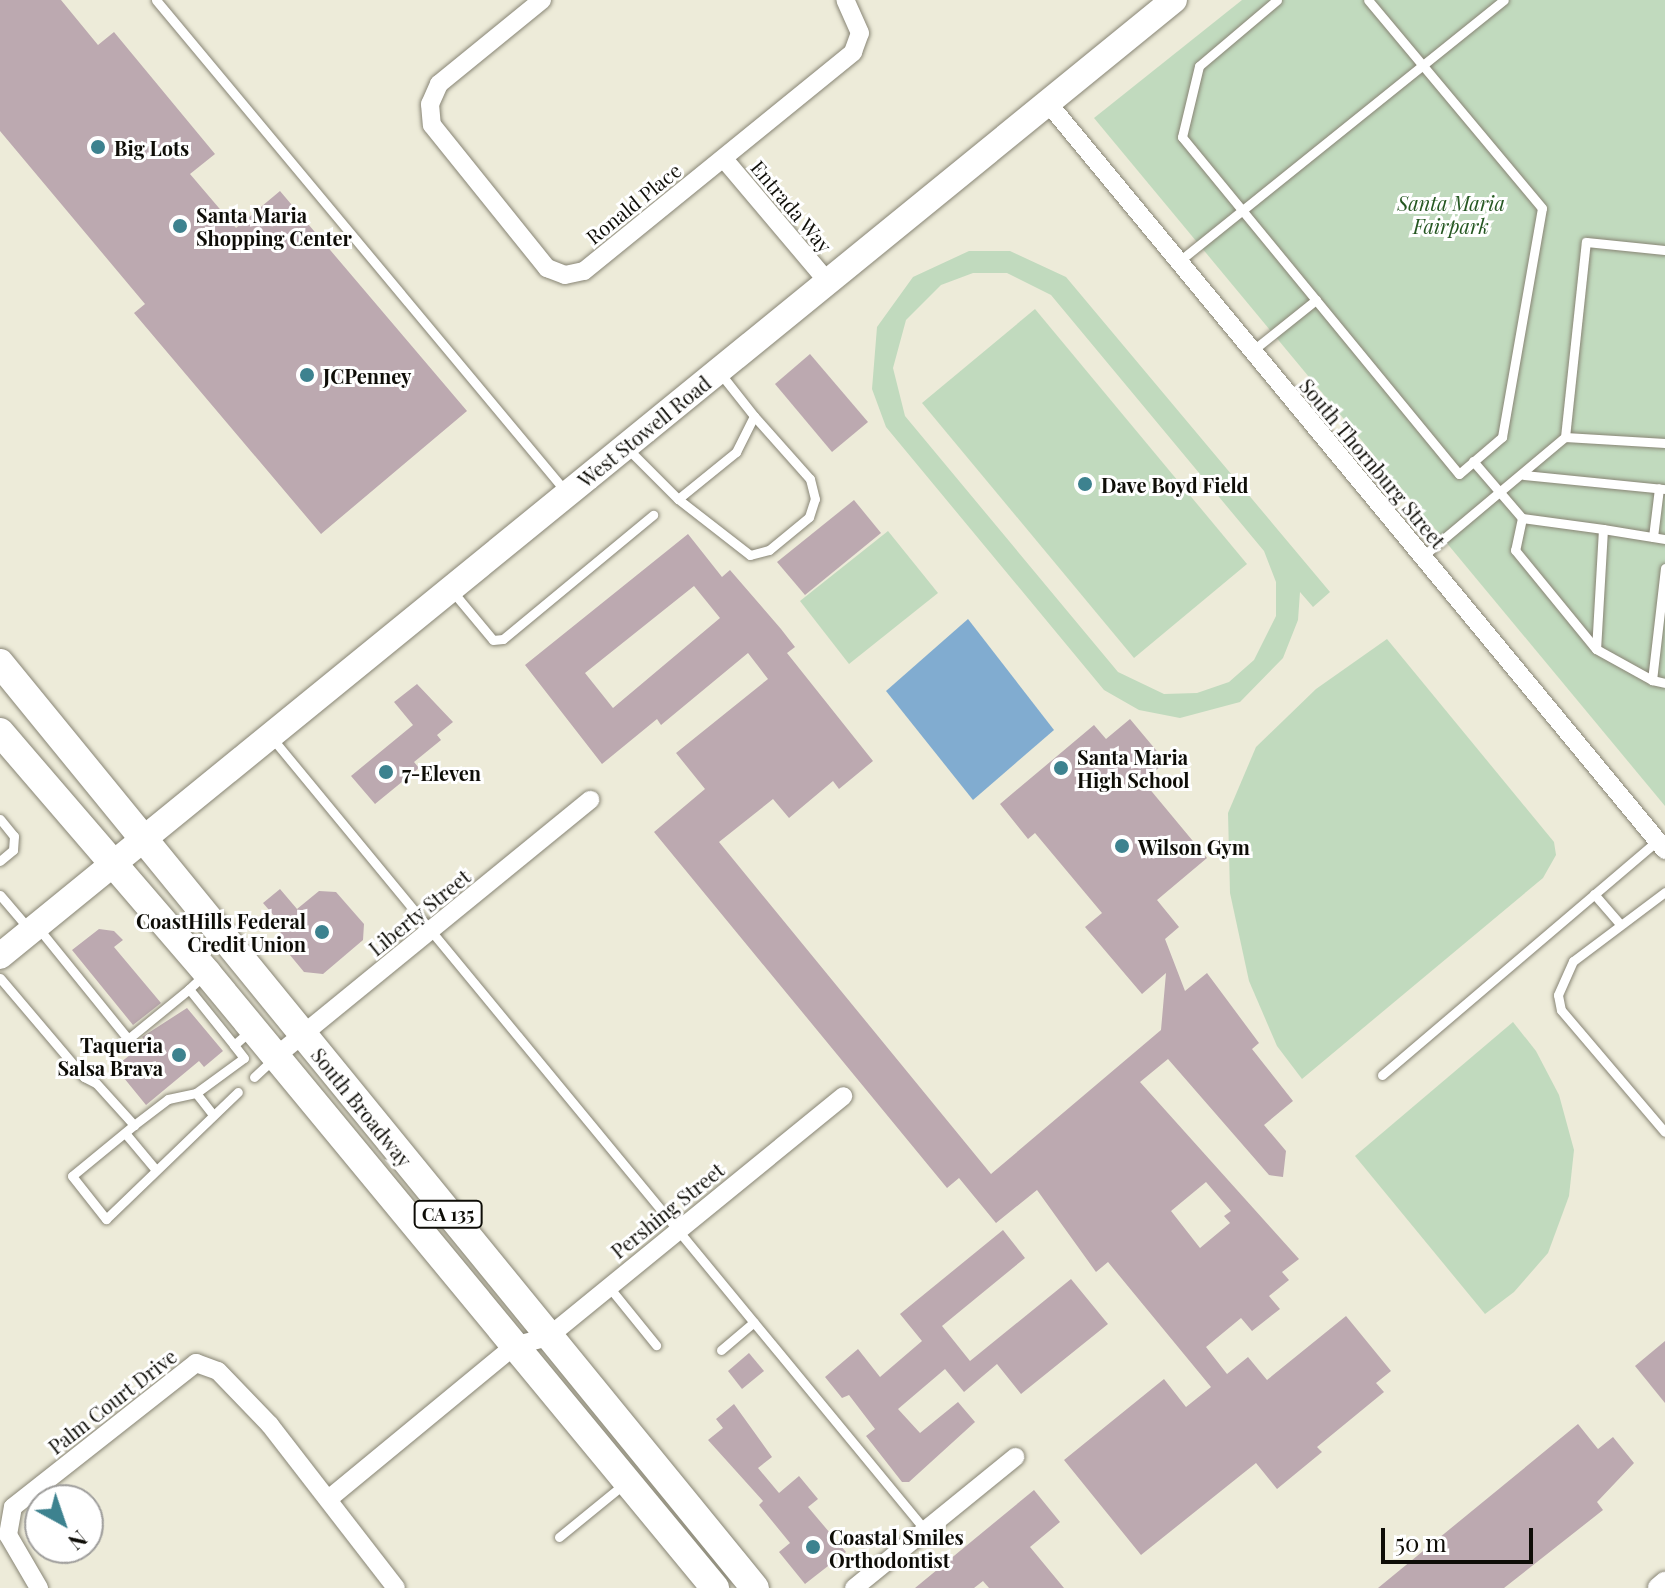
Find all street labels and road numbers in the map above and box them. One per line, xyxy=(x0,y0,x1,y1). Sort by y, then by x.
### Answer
street label: Entrada Way xyxy=(746,155,838,257)
street label: Ronald Place xyxy=(581,157,685,249)
street label: West Stowell Road xyxy=(573,370,715,492)
street label: South Thornburg Street xyxy=(1295,373,1451,553)
street label: Liberty Street xyxy=(363,864,475,960)
street label: South Broadway xyxy=(307,1043,417,1171)
street label: Pershing Street xyxy=(606,1157,728,1263)
road number: CA 135 xyxy=(412,1200,484,1228)
street label: Palm Court Drive xyxy=(43,1343,181,1459)

